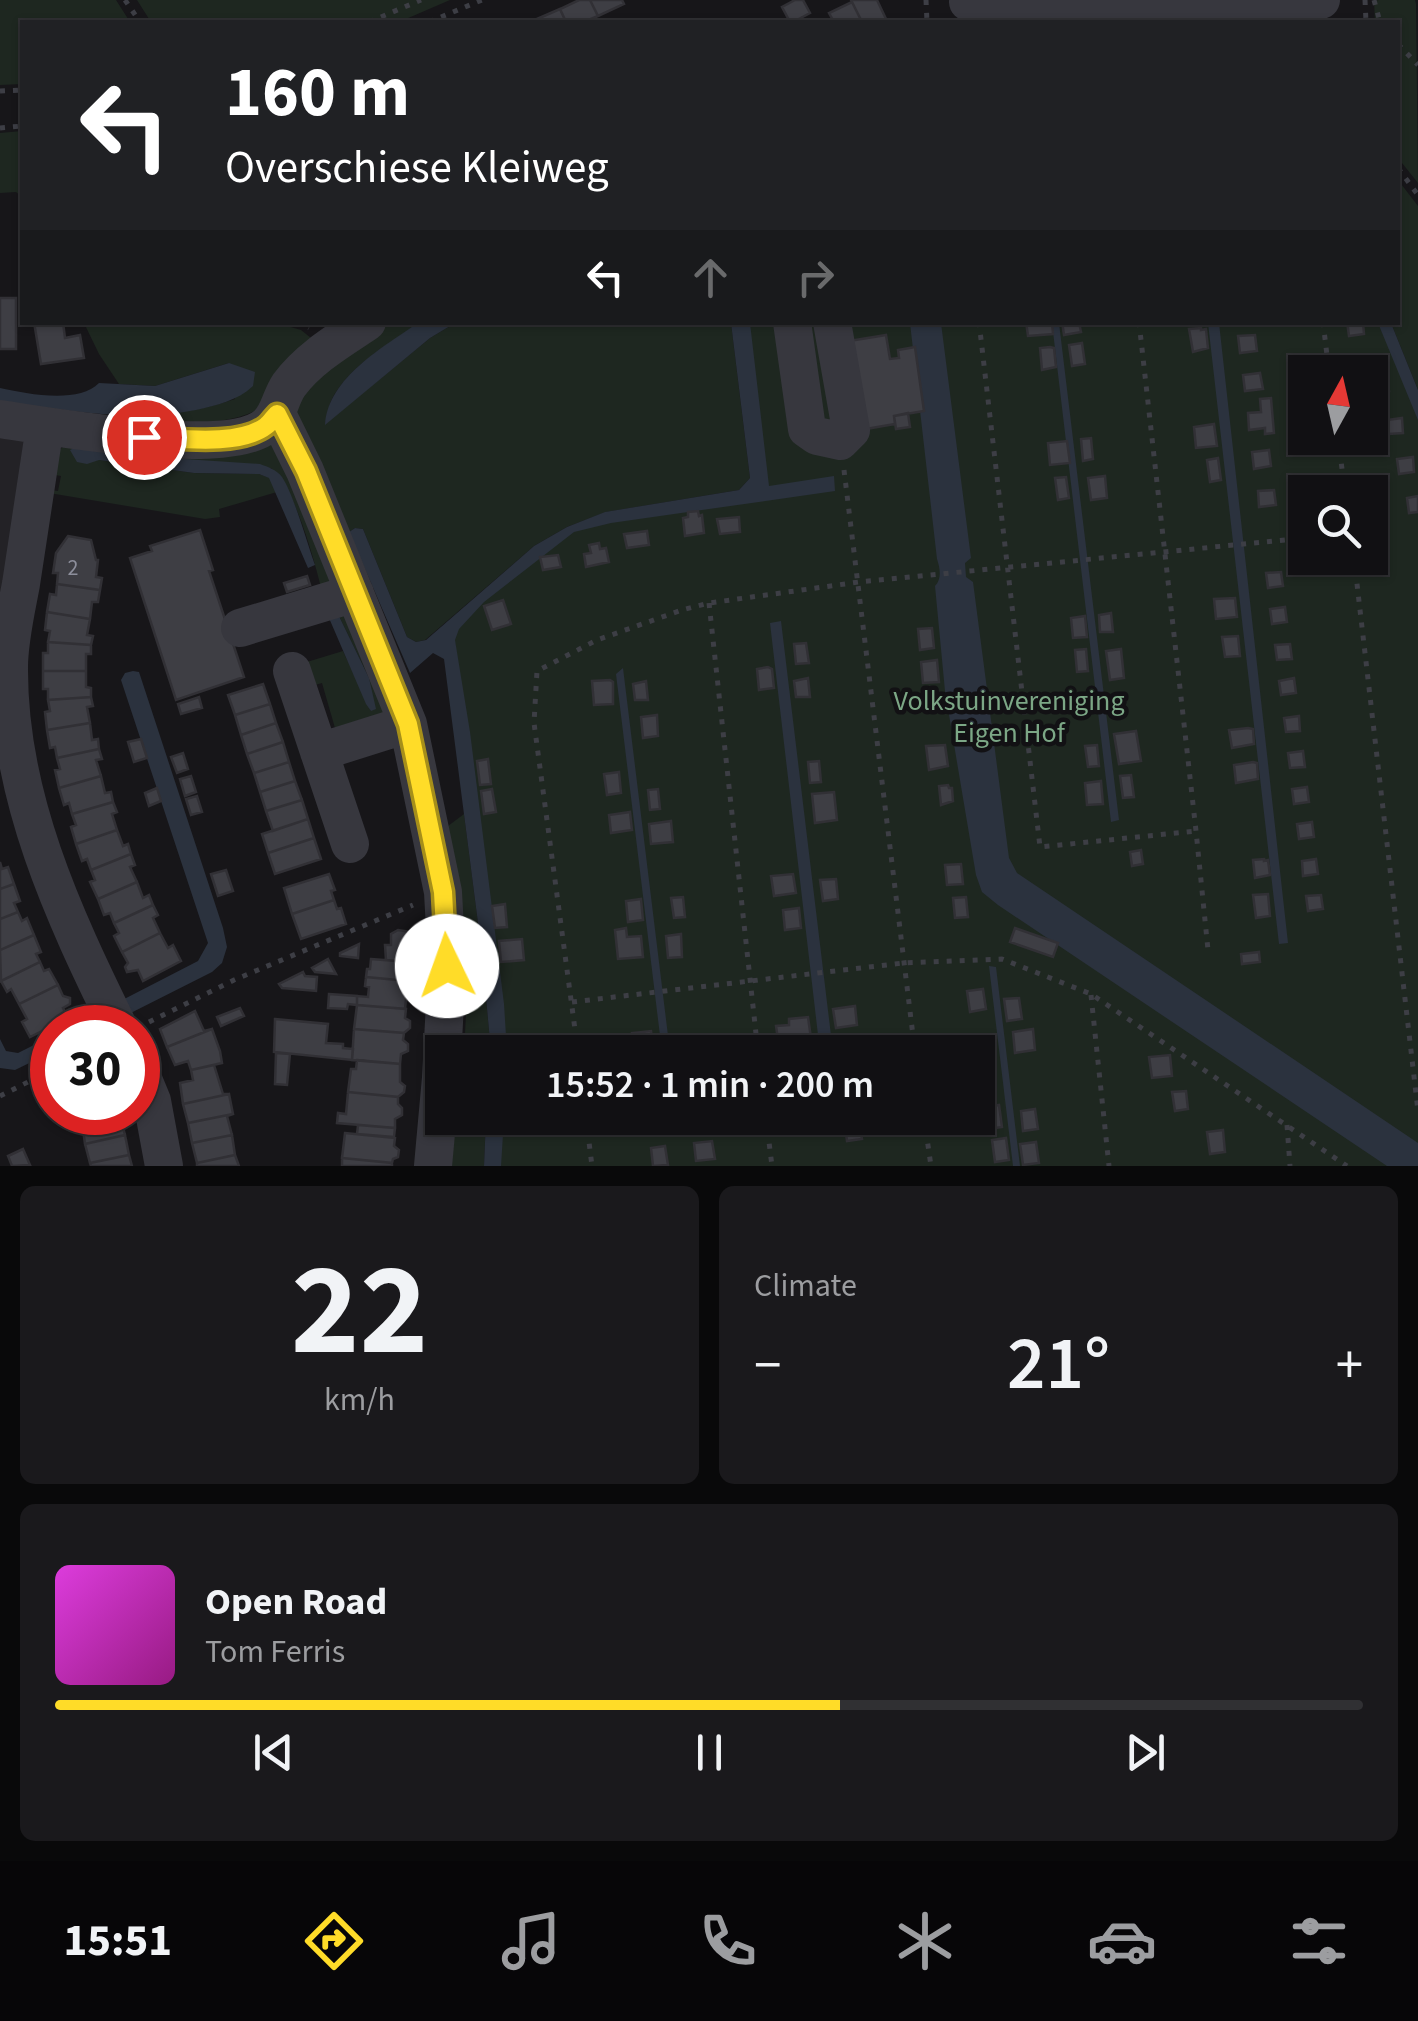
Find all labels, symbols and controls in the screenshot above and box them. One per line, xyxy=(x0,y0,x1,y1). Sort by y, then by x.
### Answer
text: 160 m xyxy=(225,43,410,143)
icon: left xyxy=(60,60,190,190)
text: Overschiese Kleiweg xyxy=(225,136,609,200)
icon: left xyxy=(578,250,633,305)
icon: ahead xyxy=(683,250,738,305)
icon: right xyxy=(788,250,843,305)
north arrow xyxy=(1288,355,1388,455)
map controls xyxy=(1288,355,1388,575)
pin xyxy=(102,395,187,480)
icon: arrive xyxy=(117,410,172,465)
button: search xyxy=(1288,475,1388,575)
house number: 2 xyxy=(68,552,78,584)
park label: Volkstuinvereniging Eigen Hof xyxy=(893,681,1125,753)
position arrow xyxy=(395,914,499,1018)
speed limit sign: 30 xyxy=(30,1005,160,1135)
text: 15:52 · 1 min · 200 m xyxy=(546,1058,874,1112)
text: 22 xyxy=(291,1219,428,1404)
text: Climate xyxy=(754,1263,857,1309)
text: 21° xyxy=(1007,1311,1110,1418)
text: − xyxy=(754,1327,781,1405)
text: + xyxy=(1336,1327,1363,1405)
text: km/h xyxy=(324,1377,395,1423)
text: Open Road xyxy=(205,1575,387,1629)
text: Tom Ferris xyxy=(205,1629,345,1675)
icon: previous xyxy=(246,1725,301,1780)
icon: pause xyxy=(682,1725,737,1780)
icon: next xyxy=(1118,1725,1173,1780)
icon: directions xyxy=(299,1906,369,1976)
icon: music xyxy=(496,1906,566,1976)
icon: phone xyxy=(693,1906,763,1976)
icon: climate xyxy=(890,1906,960,1976)
icon: car xyxy=(1087,1906,1157,1976)
icon: filters xyxy=(1284,1906,1354,1976)
text: 15:51 xyxy=(64,1909,172,1973)

